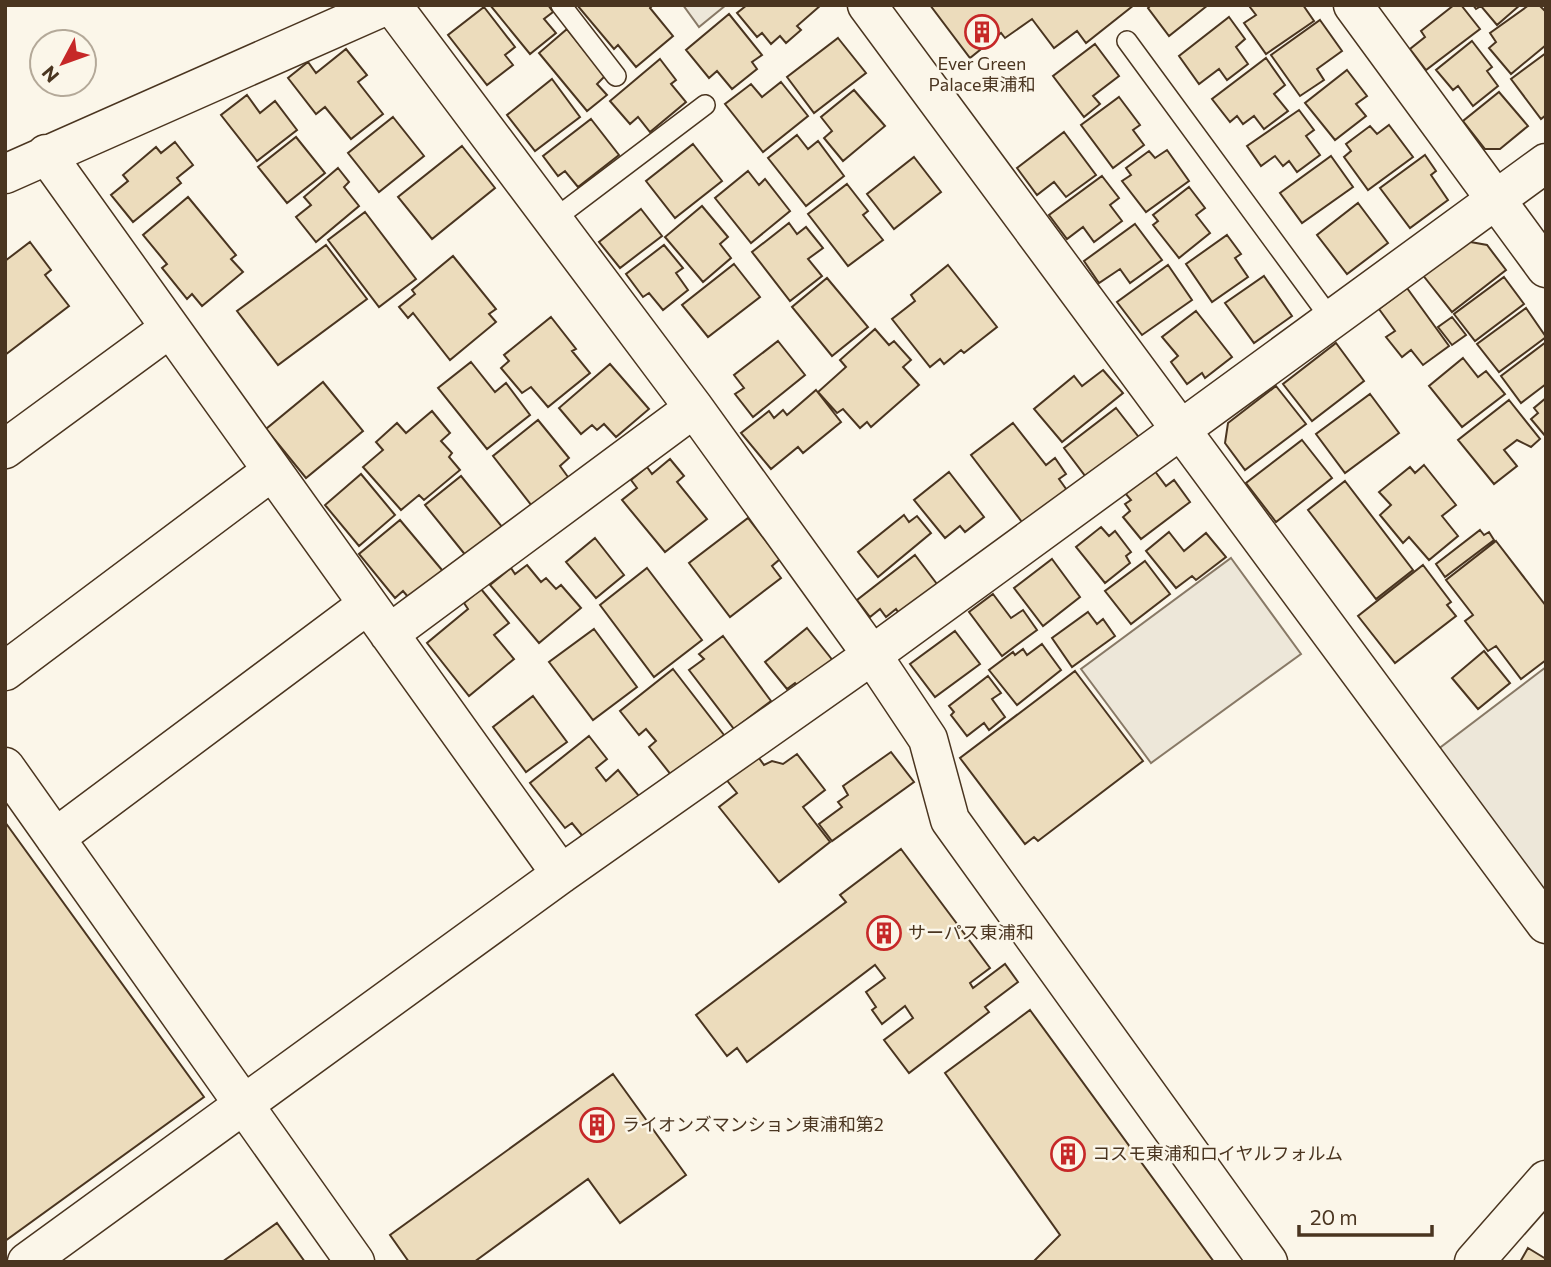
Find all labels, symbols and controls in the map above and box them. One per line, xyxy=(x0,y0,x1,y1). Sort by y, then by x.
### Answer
building icon: Ever Green Palace東浦和 xyxy=(963,13,1001,51)
north arrow xyxy=(28,28,98,98)
place label: Ever Green Palace東浦和 xyxy=(928,52,1036,95)
text: N xyxy=(36,62,63,87)
building icon: サーパス東浦和 xyxy=(865,914,903,952)
place label: サーパス東浦和 xyxy=(908,921,1034,943)
building icon: ライオンズマンション東浦和第2 xyxy=(578,1106,616,1144)
place label: ライオンズマンション東浦和第2 xyxy=(622,1113,884,1135)
building icon: コスモ東浦和ロイヤルフォルム xyxy=(1049,1135,1087,1173)
place label: コスモ東浦和ロイヤルフォルム xyxy=(1092,1142,1343,1164)
scale bar xyxy=(1299,1194,1432,1238)
text: 20 m xyxy=(1310,1204,1358,1229)

